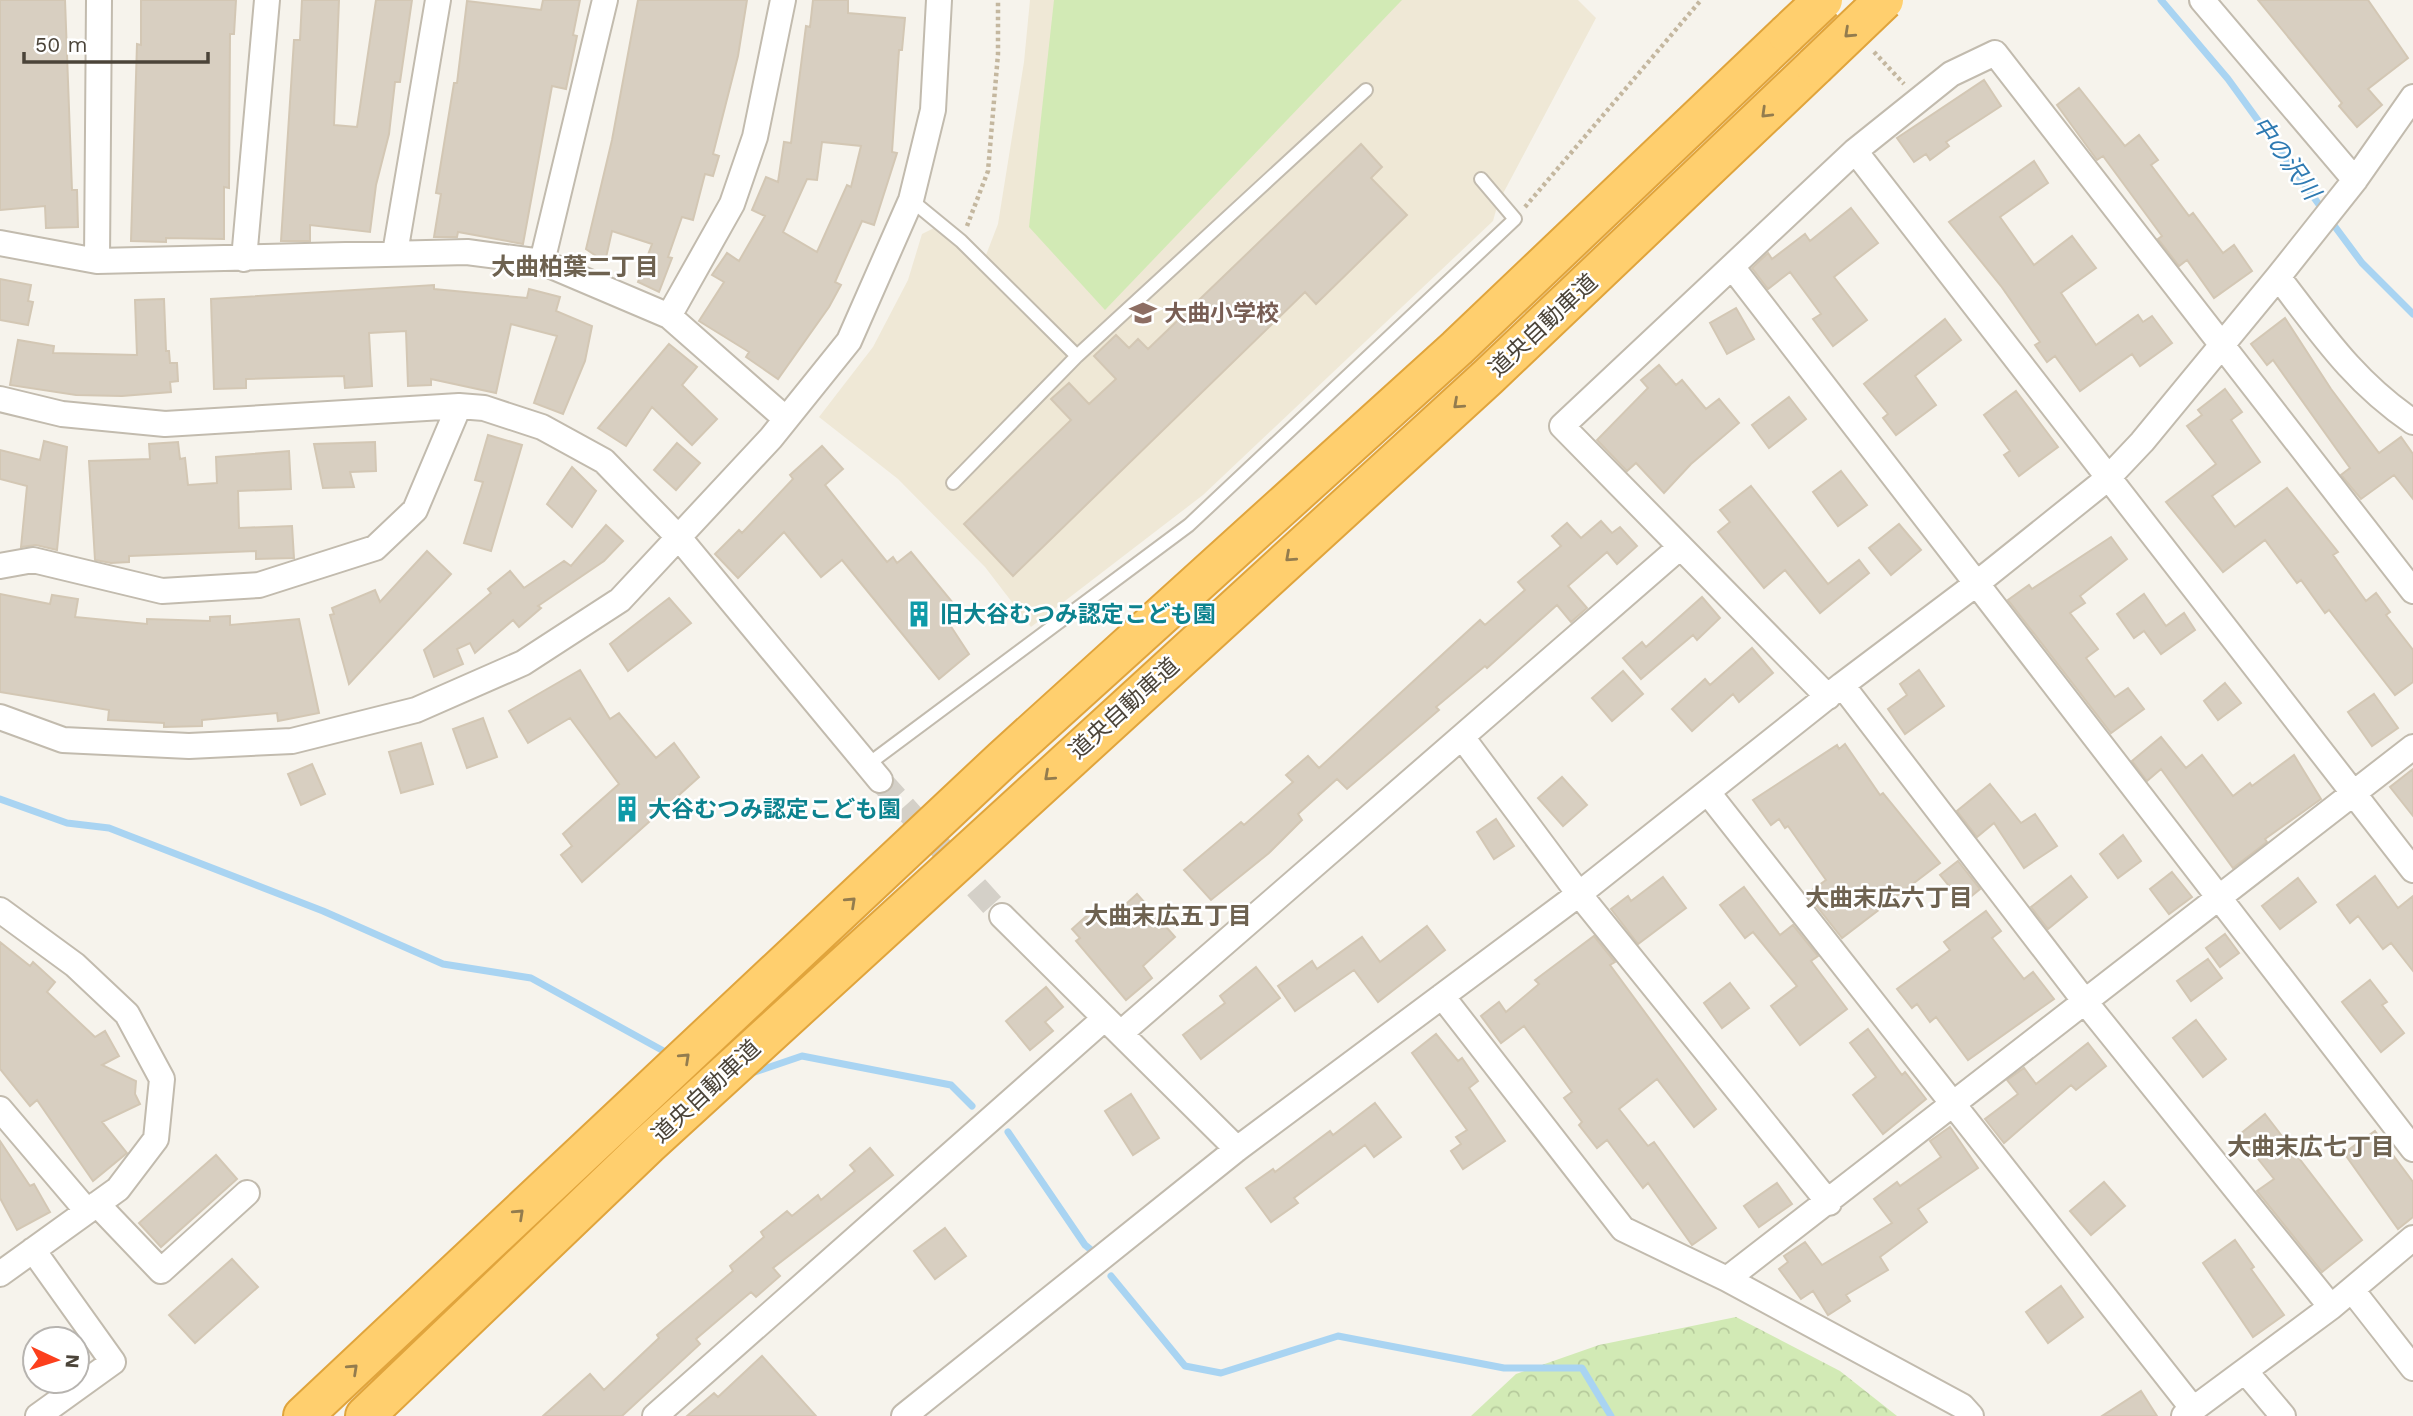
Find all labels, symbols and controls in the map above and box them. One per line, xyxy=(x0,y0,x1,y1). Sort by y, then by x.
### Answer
scale bar xyxy=(24,21,208,65)
one-way arrow xyxy=(1844,25,1857,37)
text: 50 m xyxy=(35,32,87,57)
one-way arrow xyxy=(1761,105,1774,118)
water label: 中の沢川 xyxy=(2246,111,2327,207)
district label: 大曲柏葉二丁目 xyxy=(491,253,659,281)
street label: 道央自動車道 xyxy=(1484,268,1603,382)
school or university icon: 大曲小学校 xyxy=(1128,298,1158,328)
place label: 大曲小学校 xyxy=(1164,300,1279,327)
one-way arrow xyxy=(1453,396,1466,408)
one-way arrow xyxy=(1285,549,1298,562)
building icon: 旧大谷むつみ認定こども園 xyxy=(904,599,934,629)
place label: 旧大谷むつみ認定こども園 xyxy=(940,601,1216,628)
street label: 道央自動車道 xyxy=(1064,652,1185,765)
one-way arrow xyxy=(1044,768,1057,781)
building icon: 大谷むつみ認定こども園 xyxy=(612,794,642,824)
place label: 大谷むつみ認定こども園 xyxy=(648,796,901,823)
district label: 大曲末広六丁目 xyxy=(1805,884,1973,912)
one-way arrow xyxy=(843,898,856,911)
district label: 大曲末広五丁目 xyxy=(1084,902,1252,930)
street label: 道央自動車道 xyxy=(647,1034,766,1148)
one-way arrow xyxy=(677,1054,690,1066)
district label: 大曲末広七丁目 xyxy=(2227,1133,2395,1161)
one-way arrow xyxy=(511,1209,524,1222)
north arrow xyxy=(21,1325,91,1395)
text: N xyxy=(60,1353,84,1369)
one-way arrow xyxy=(345,1365,358,1378)

